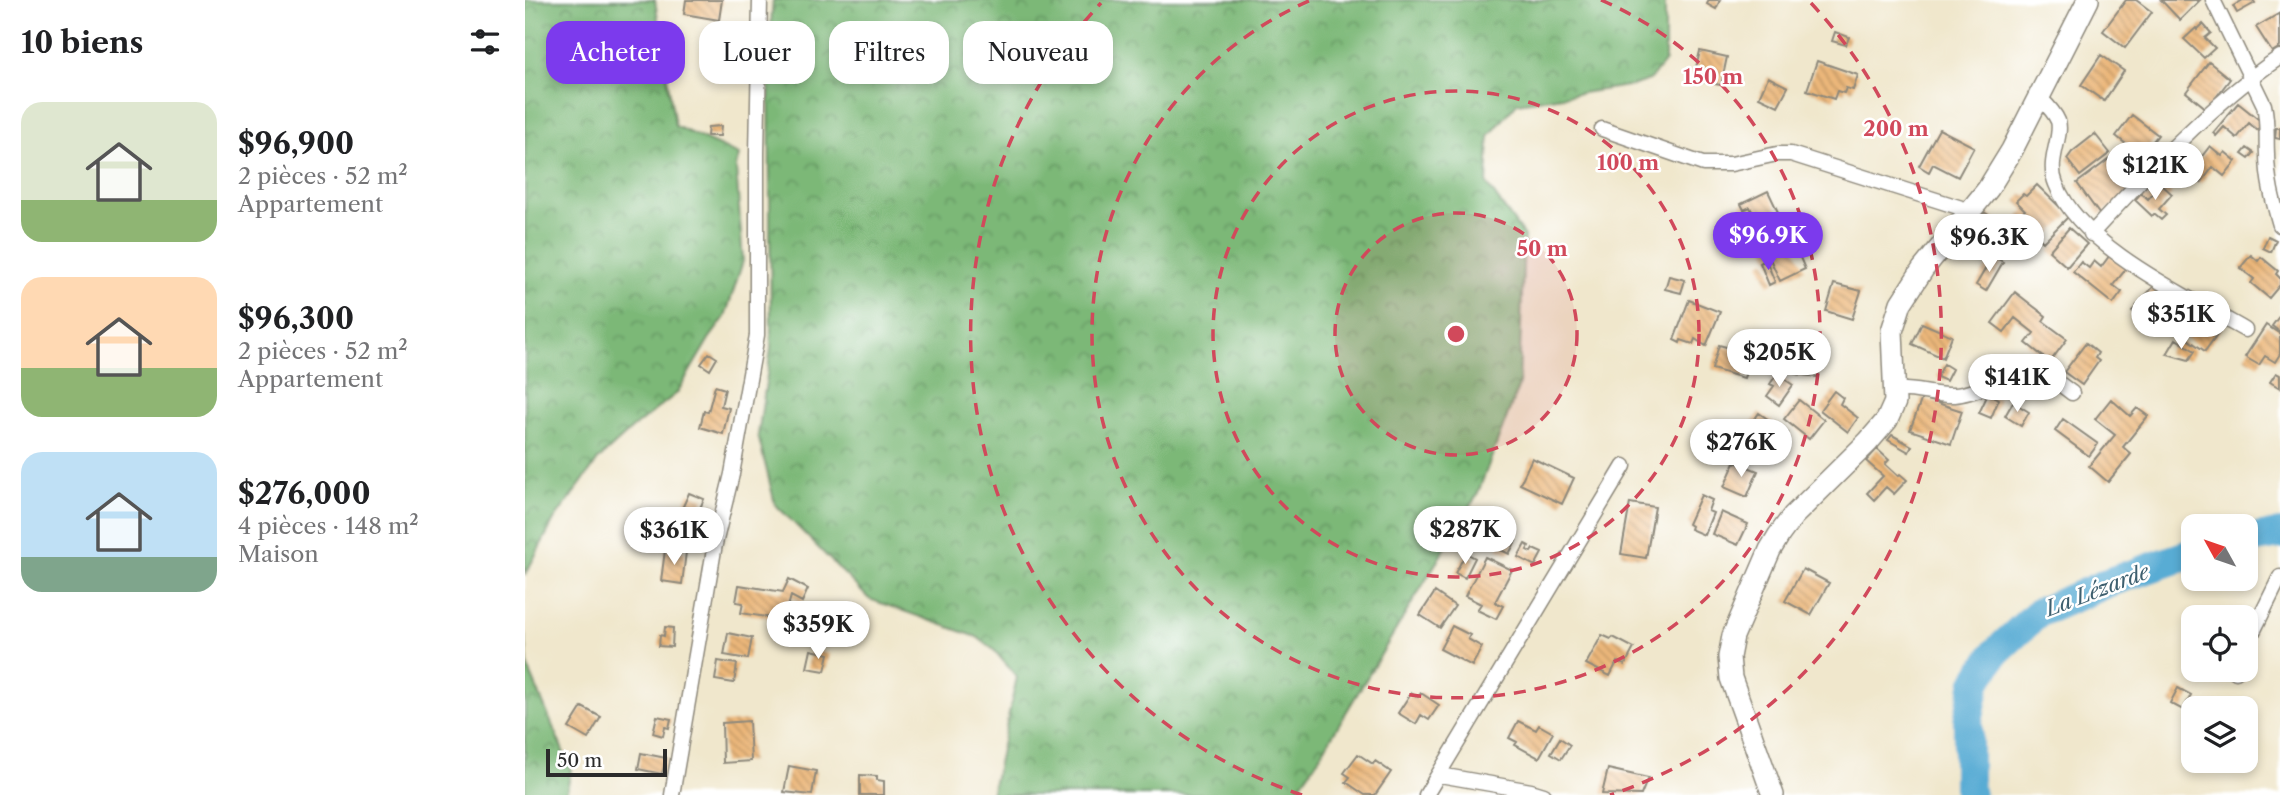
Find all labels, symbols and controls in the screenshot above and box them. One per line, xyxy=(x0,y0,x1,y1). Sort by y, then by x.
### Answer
chip: Acheter xyxy=(546,21,685,84)
chip: Louer xyxy=(699,21,815,84)
chip: Filtres xyxy=(829,21,949,84)
chip: Nouveau xyxy=(963,21,1113,84)
icon: filters xyxy=(466,23,504,61)
text: 10 biens xyxy=(21,24,144,61)
text: 150 m xyxy=(1683,64,1743,89)
text: 200 m xyxy=(1863,116,1929,141)
text: $96,900 xyxy=(238,125,354,162)
icon: home xyxy=(77,130,161,214)
pin: $121K xyxy=(2106,142,2204,202)
text: 100 m xyxy=(1597,150,1659,175)
text: $121K xyxy=(2122,151,2188,179)
text: 2 pièces · 52 m² xyxy=(238,162,408,190)
text: Appartement xyxy=(238,190,383,218)
pin: $96.9K xyxy=(1711,212,1825,272)
pin: $96.3K xyxy=(1932,215,2046,274)
text: $96.9K xyxy=(1729,221,1807,249)
text: $96.3K xyxy=(1950,223,2028,251)
text: 50 m xyxy=(1516,236,1568,261)
pin: $351K xyxy=(2132,292,2230,351)
text: $96,300 xyxy=(238,300,354,337)
text: $351K xyxy=(2147,300,2215,328)
icon: home xyxy=(77,305,161,389)
centre of rings xyxy=(1444,322,1468,346)
pin: $205K xyxy=(1730,330,1828,389)
text: 2 pièces · 52 m² xyxy=(238,337,408,365)
text: $205K xyxy=(1743,338,1815,366)
pin: $141K xyxy=(1968,354,2066,414)
text: $141K xyxy=(1984,363,2050,391)
text: Appartement xyxy=(238,365,383,393)
pin: $276K xyxy=(1692,420,1790,479)
text: $276K xyxy=(1706,428,1776,456)
text: $276,000 xyxy=(238,475,371,512)
icon: home xyxy=(77,480,161,564)
pin: $287K xyxy=(1416,506,1514,566)
pin: $361K xyxy=(625,508,723,567)
text: 4 pièces · 148 m² xyxy=(238,512,419,540)
north arrow xyxy=(2181,514,2257,592)
map controls xyxy=(2181,514,2258,773)
text: $287K xyxy=(1430,515,1500,543)
text: $361K xyxy=(640,516,708,544)
text: Maison xyxy=(238,540,319,568)
water label: La Lézarde xyxy=(2040,558,2153,622)
pin: $359K xyxy=(769,602,867,661)
button: locate xyxy=(2181,605,2258,682)
text: $359K xyxy=(783,610,853,638)
button: layers xyxy=(2181,696,2258,773)
scale bar xyxy=(546,746,667,778)
text: 50 m xyxy=(557,749,602,772)

